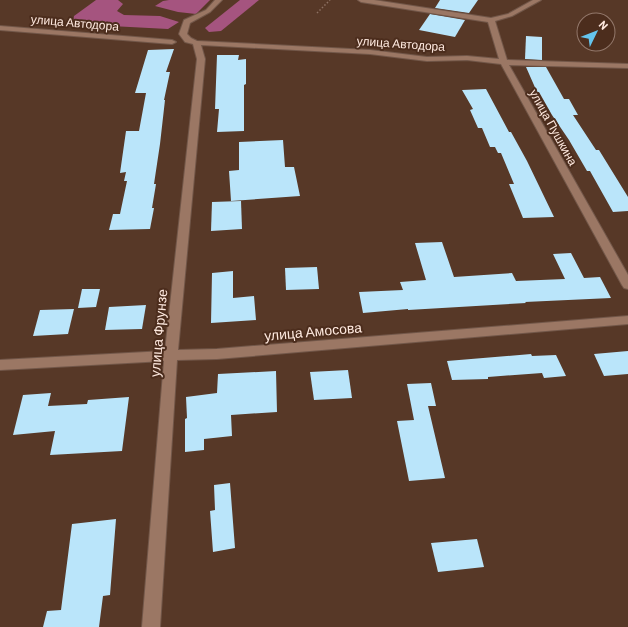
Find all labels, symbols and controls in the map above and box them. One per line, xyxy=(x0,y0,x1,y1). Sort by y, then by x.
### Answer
street label: улица Автодора xyxy=(30,11,120,34)
north arrow xyxy=(576,12,616,52)
text: N xyxy=(596,18,611,32)
street label: улица Автодора xyxy=(356,33,446,54)
street label: улица Пушкина xyxy=(526,86,581,168)
street label: улица Фрунзе xyxy=(146,288,170,378)
street label: улица Амосова xyxy=(263,318,363,344)

